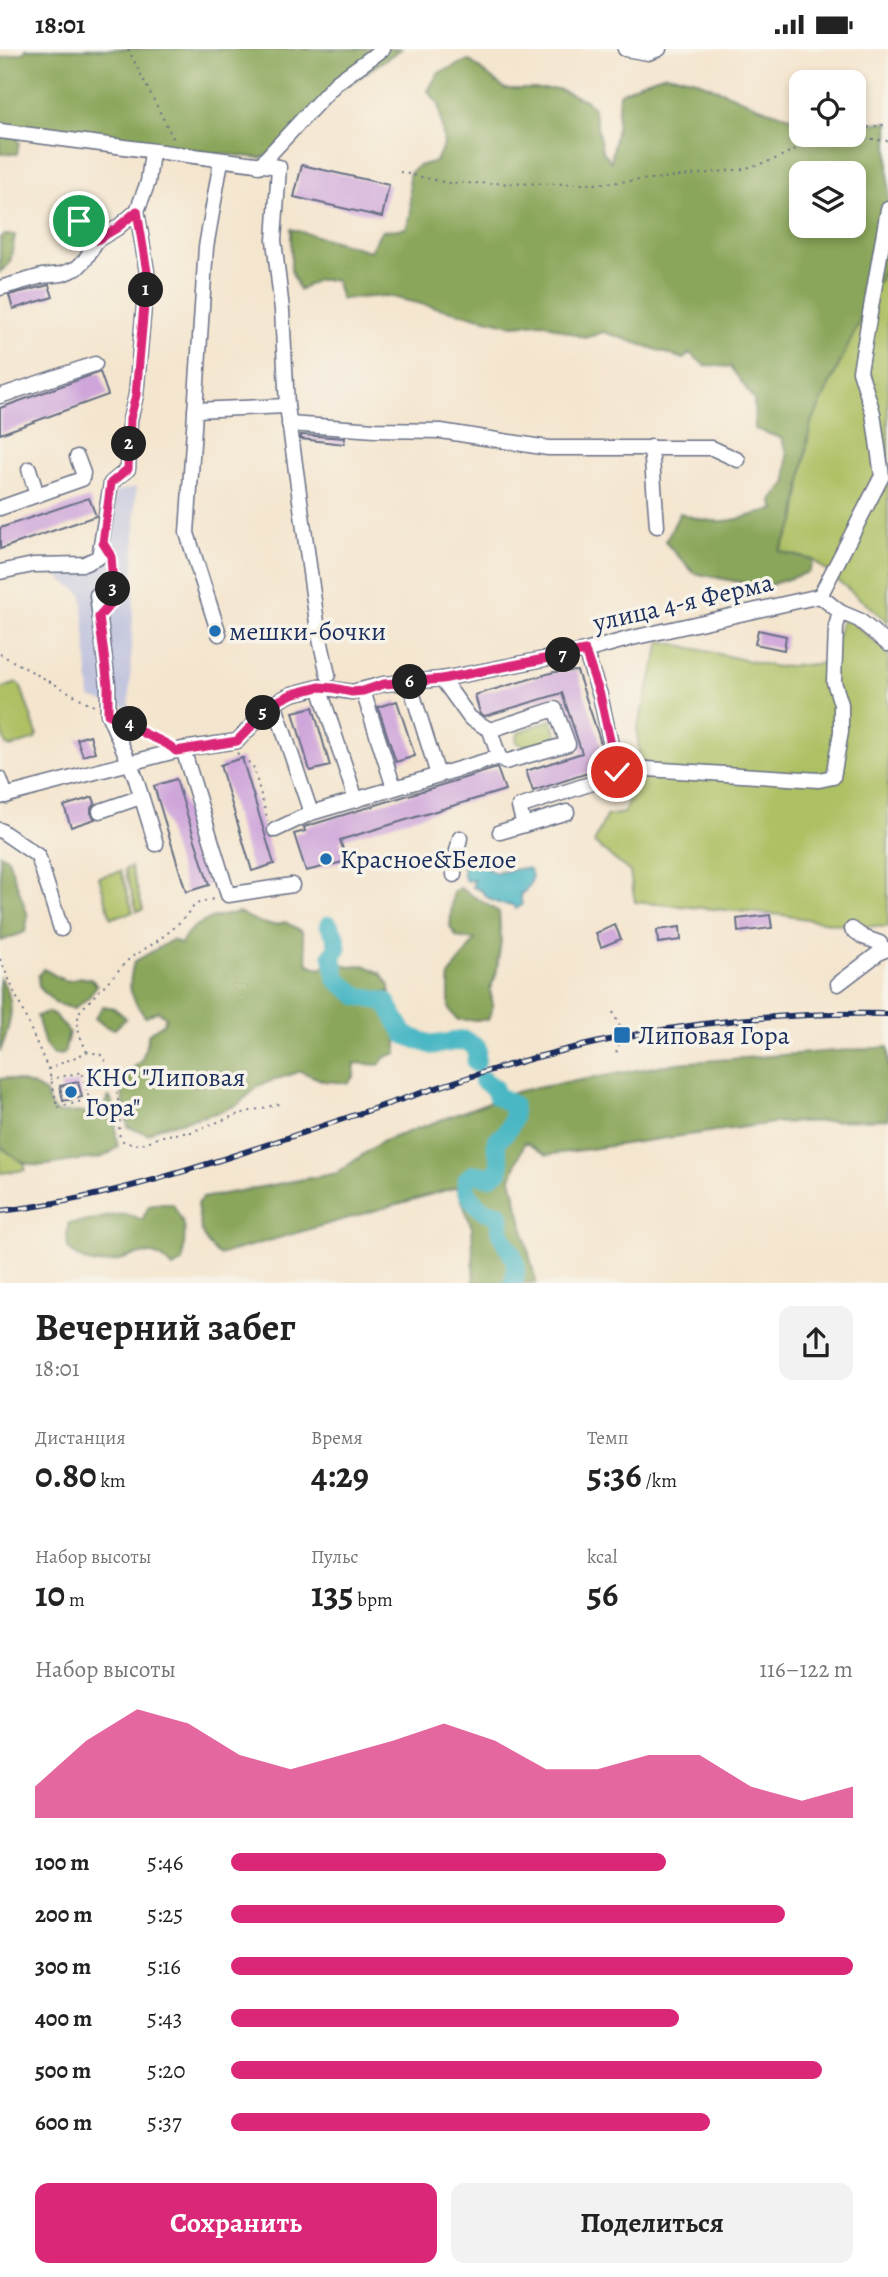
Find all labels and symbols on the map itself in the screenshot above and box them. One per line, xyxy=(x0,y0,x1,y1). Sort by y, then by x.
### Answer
pin xyxy=(49,191,109,251)
pin: 1 xyxy=(128,273,164,307)
pin: 2 xyxy=(111,427,146,461)
street label: улица 4-я Ферма xyxy=(589,565,777,640)
pin: 3 xyxy=(96,571,130,607)
place label: мешки-бочки xyxy=(229,614,386,649)
marker: мешки-бочки xyxy=(207,623,223,639)
pin: 7 xyxy=(546,637,580,673)
pin: 6 xyxy=(392,665,428,699)
pin: 5 xyxy=(246,695,280,731)
pin: 4 xyxy=(113,707,148,741)
pin xyxy=(587,742,647,802)
place label: Красное&Белое xyxy=(340,842,517,877)
marker: Красное&Белое xyxy=(318,851,334,867)
place label: Липовая Гора xyxy=(638,1018,790,1053)
marker: Липовая Гора xyxy=(612,1025,632,1045)
place label: КНС "Липовая Гора" xyxy=(85,1060,245,1125)
marker: КНС "Липовая Гора" xyxy=(63,1084,79,1100)

